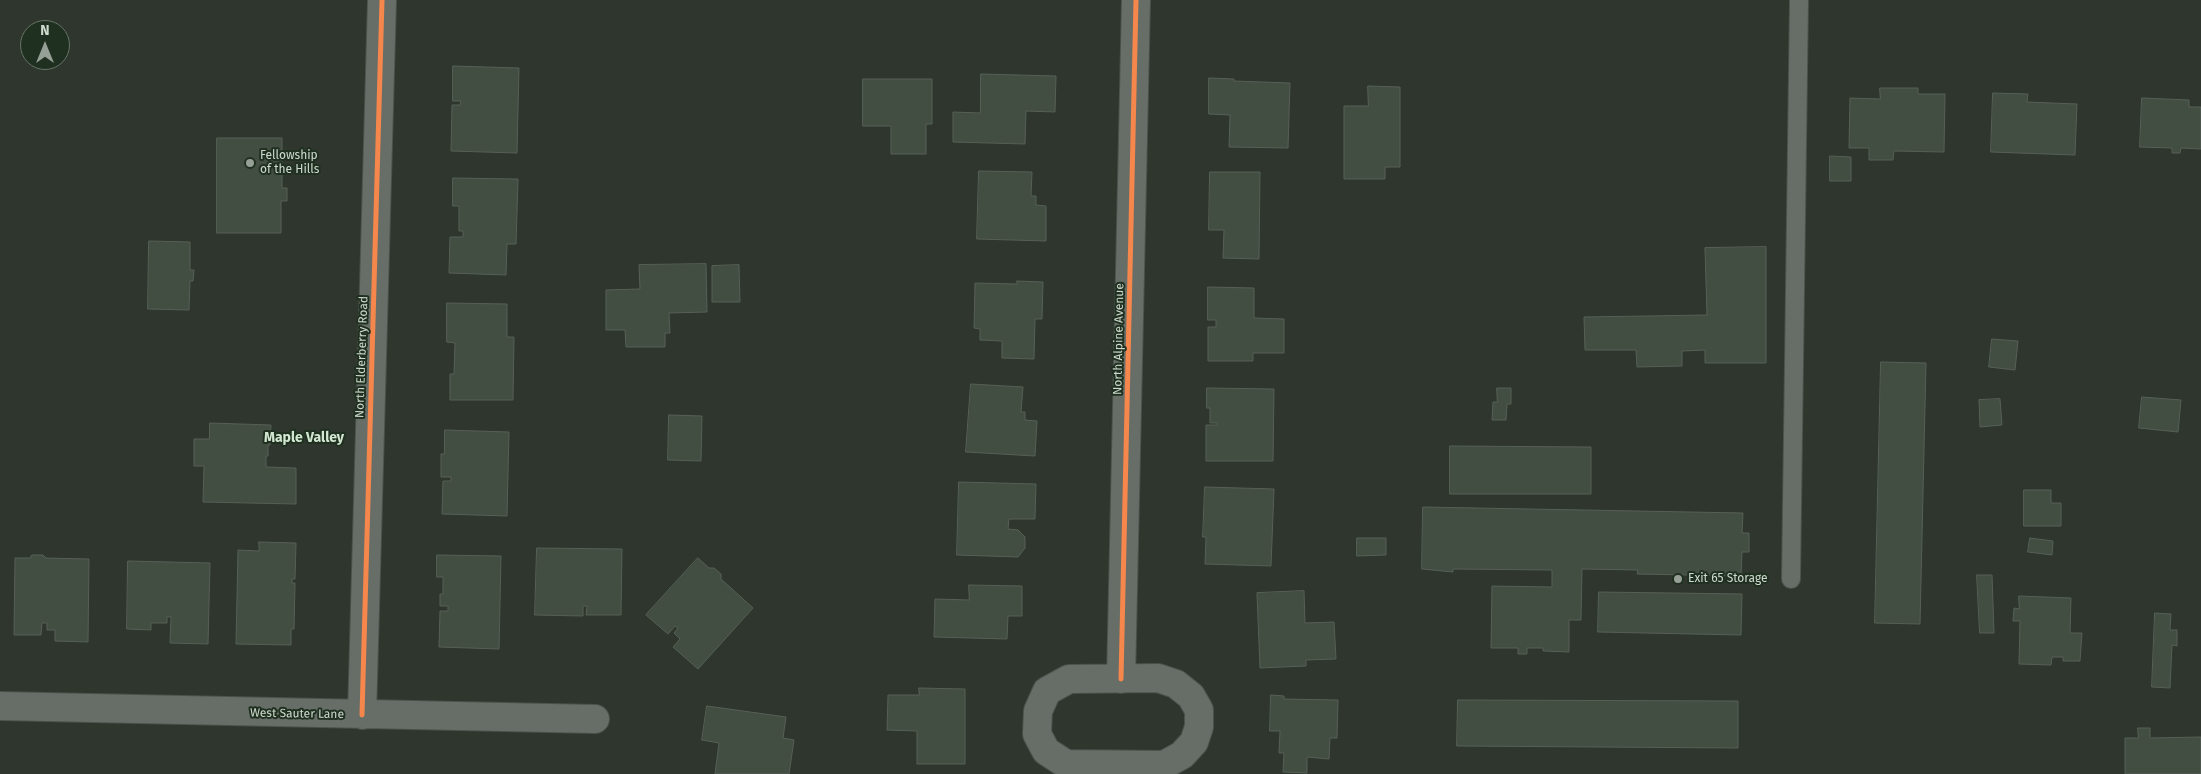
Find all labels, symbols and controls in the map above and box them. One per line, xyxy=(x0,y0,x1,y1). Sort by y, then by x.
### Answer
north arrow xyxy=(20,20,70,70)
text: N xyxy=(40,22,50,39)
place label: Fellowship of the Hills xyxy=(260,149,319,177)
marker: Fellowship of the Hills xyxy=(244,157,256,169)
street label: North Alpine Avenue xyxy=(1111,283,1127,395)
street label: North Elderberry Road xyxy=(353,296,371,418)
district label: Maple Valley xyxy=(264,430,344,446)
place label: Exit 65 Storage xyxy=(1688,572,1768,586)
marker: Exit 65 Storage xyxy=(1672,573,1684,585)
street label: West Sauter Lane xyxy=(250,706,344,722)

